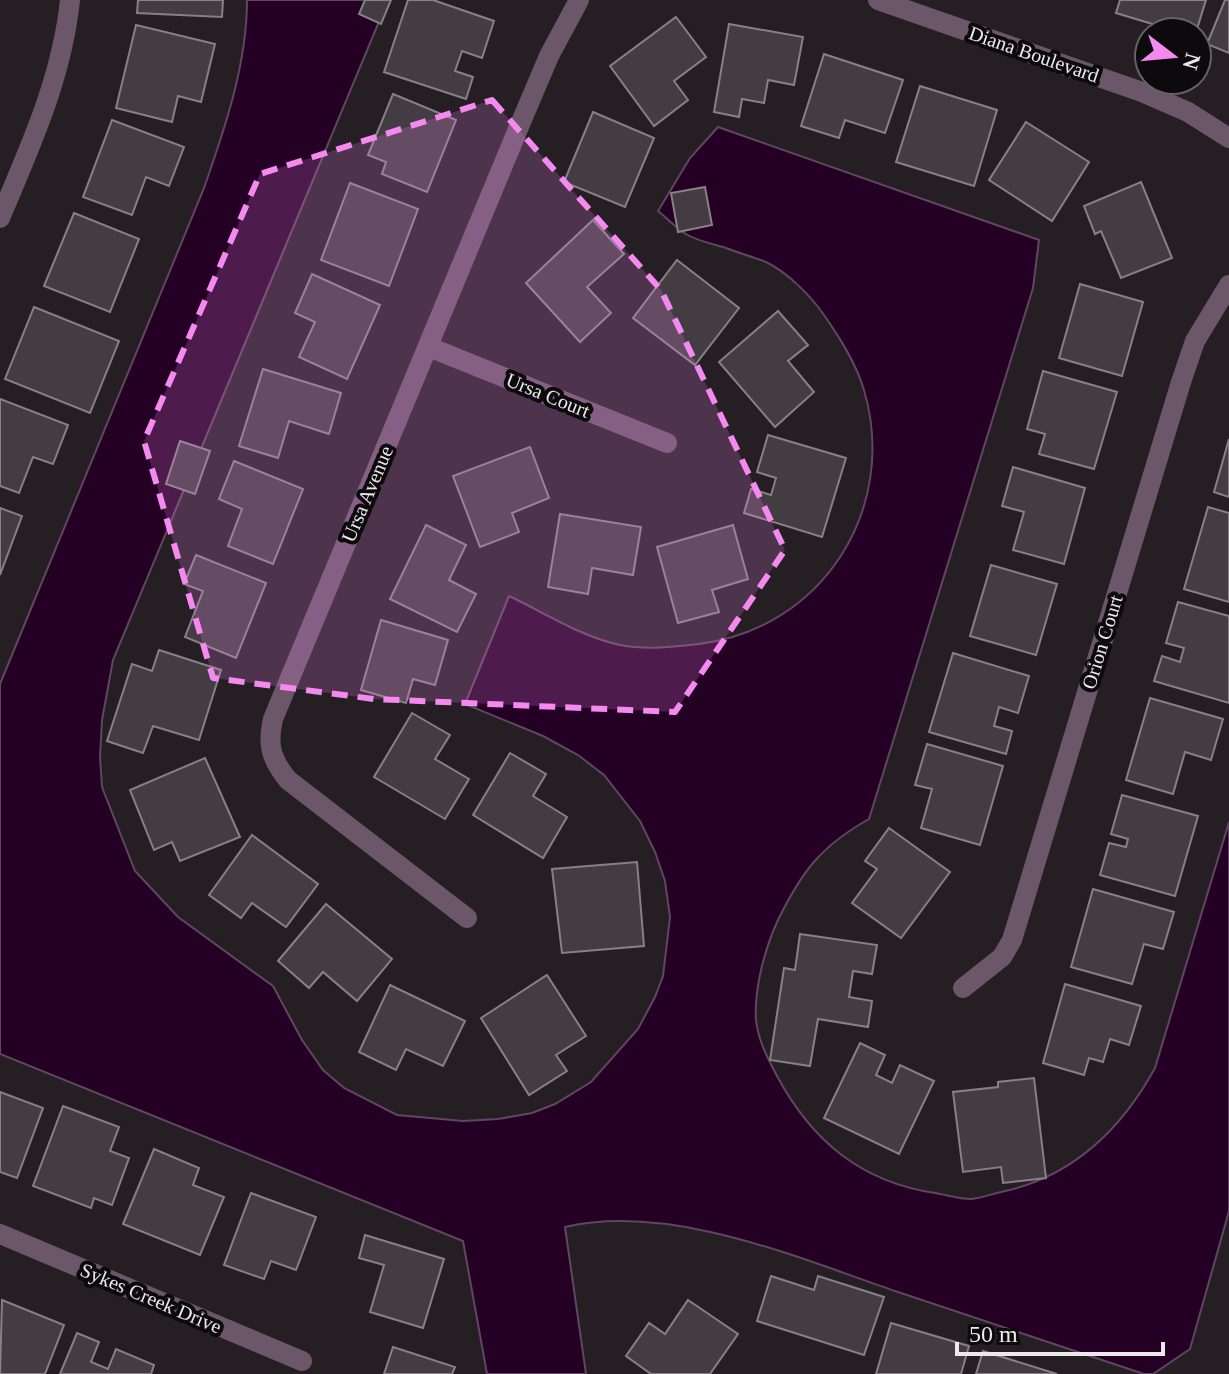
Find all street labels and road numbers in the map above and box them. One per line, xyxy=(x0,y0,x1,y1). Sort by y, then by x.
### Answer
street label: Diana Boulevard xyxy=(966,21,1102,87)
street label: Ursa Court xyxy=(503,368,593,422)
street label: Ursa Avenue xyxy=(337,442,397,545)
street label: Orion Court xyxy=(1077,592,1127,692)
street label: Sykes Creek Drive xyxy=(77,1258,225,1339)

